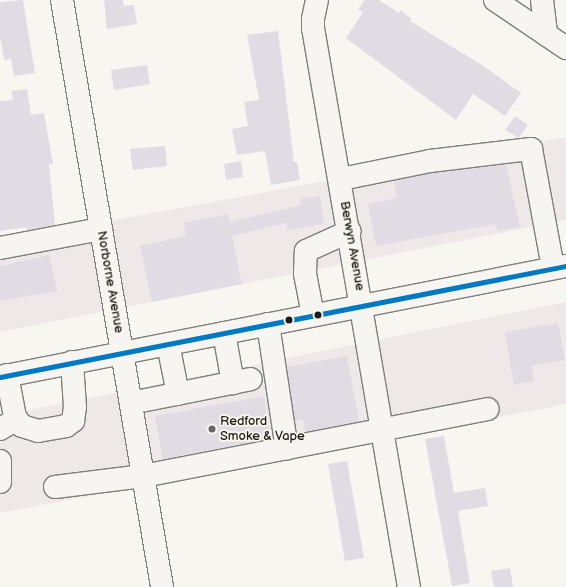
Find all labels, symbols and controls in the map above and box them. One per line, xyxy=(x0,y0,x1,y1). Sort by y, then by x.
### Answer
street label: Berwyn Avenue xyxy=(336,200,368,292)
street label: Norborne Avenue xyxy=(93,230,127,334)
unlabelled marker xyxy=(313,310,323,320)
unlabelled marker xyxy=(284,315,294,325)
place label: Redford Smoke & Vape xyxy=(220,414,305,445)
marker: Redford Smoke & Vape xyxy=(207,424,217,434)

